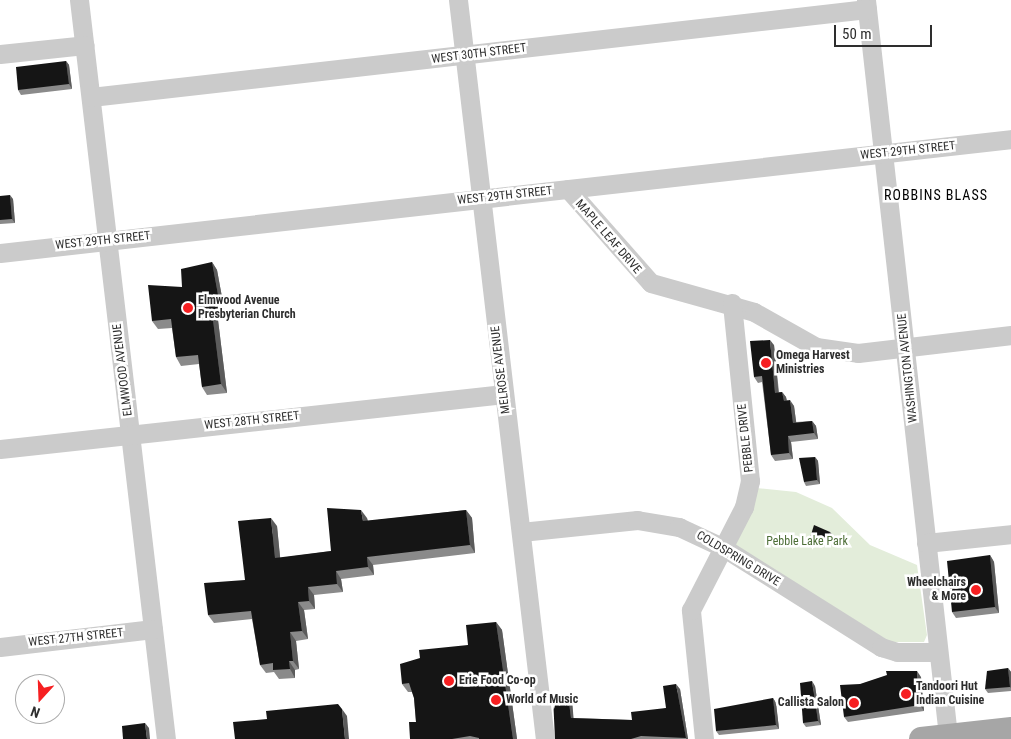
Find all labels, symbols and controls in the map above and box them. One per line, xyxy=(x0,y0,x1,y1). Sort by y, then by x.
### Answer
scale bar xyxy=(836,15,934,47)
text: 50 m xyxy=(842,25,872,43)
street label: WEST 30TH STREET xyxy=(431,41,527,67)
street label: WEST 29TH STREET xyxy=(860,139,956,163)
street label: WEST 29TH STREET xyxy=(457,184,553,208)
district label: ROBBINS BLASS xyxy=(882,187,990,203)
street label: MAPLE LEAF DRIVE xyxy=(572,197,644,277)
street label: WEST 29TH STREET xyxy=(55,229,151,253)
place label: Elmwood Avenue Presbyterian Church xyxy=(198,294,296,322)
marker: Elmwood Avenue Presbyterian Church xyxy=(182,302,194,314)
street label: WASHINGTON AVENUE xyxy=(895,313,921,423)
street label: ELMWOOD AVENUE xyxy=(110,323,136,417)
street label: MELROSE AVENUE xyxy=(488,325,514,415)
place label: Omega Harvest Ministries xyxy=(776,349,850,377)
marker: Omega Harvest Ministries xyxy=(760,357,772,369)
street label: PEBBLE DRIVE xyxy=(735,403,757,473)
street label: WEST 28TH STREET xyxy=(204,409,300,433)
street label: COLDSPRING DRIVE xyxy=(694,528,782,590)
park label: Pebble Lake Park xyxy=(766,535,848,549)
place label: Wheelchairs & More xyxy=(907,576,966,604)
marker: Wheelchairs & More xyxy=(970,584,982,596)
street label: WEST 27TH STREET xyxy=(28,626,124,650)
north arrow xyxy=(15,674,65,724)
place label: Erie Food Co-op xyxy=(459,674,536,688)
marker: Erie Food Co-op xyxy=(443,675,455,687)
place label: Tandoori Hut Indian Cuisine xyxy=(916,680,984,708)
marker: Tandoori Hut Indian Cuisine xyxy=(900,688,912,700)
place label: World of Music xyxy=(506,693,578,707)
marker: World of Music xyxy=(490,694,502,706)
place label: Callista Salon xyxy=(778,696,844,710)
marker: Callista Salon xyxy=(848,697,860,709)
text: N xyxy=(28,703,42,721)

